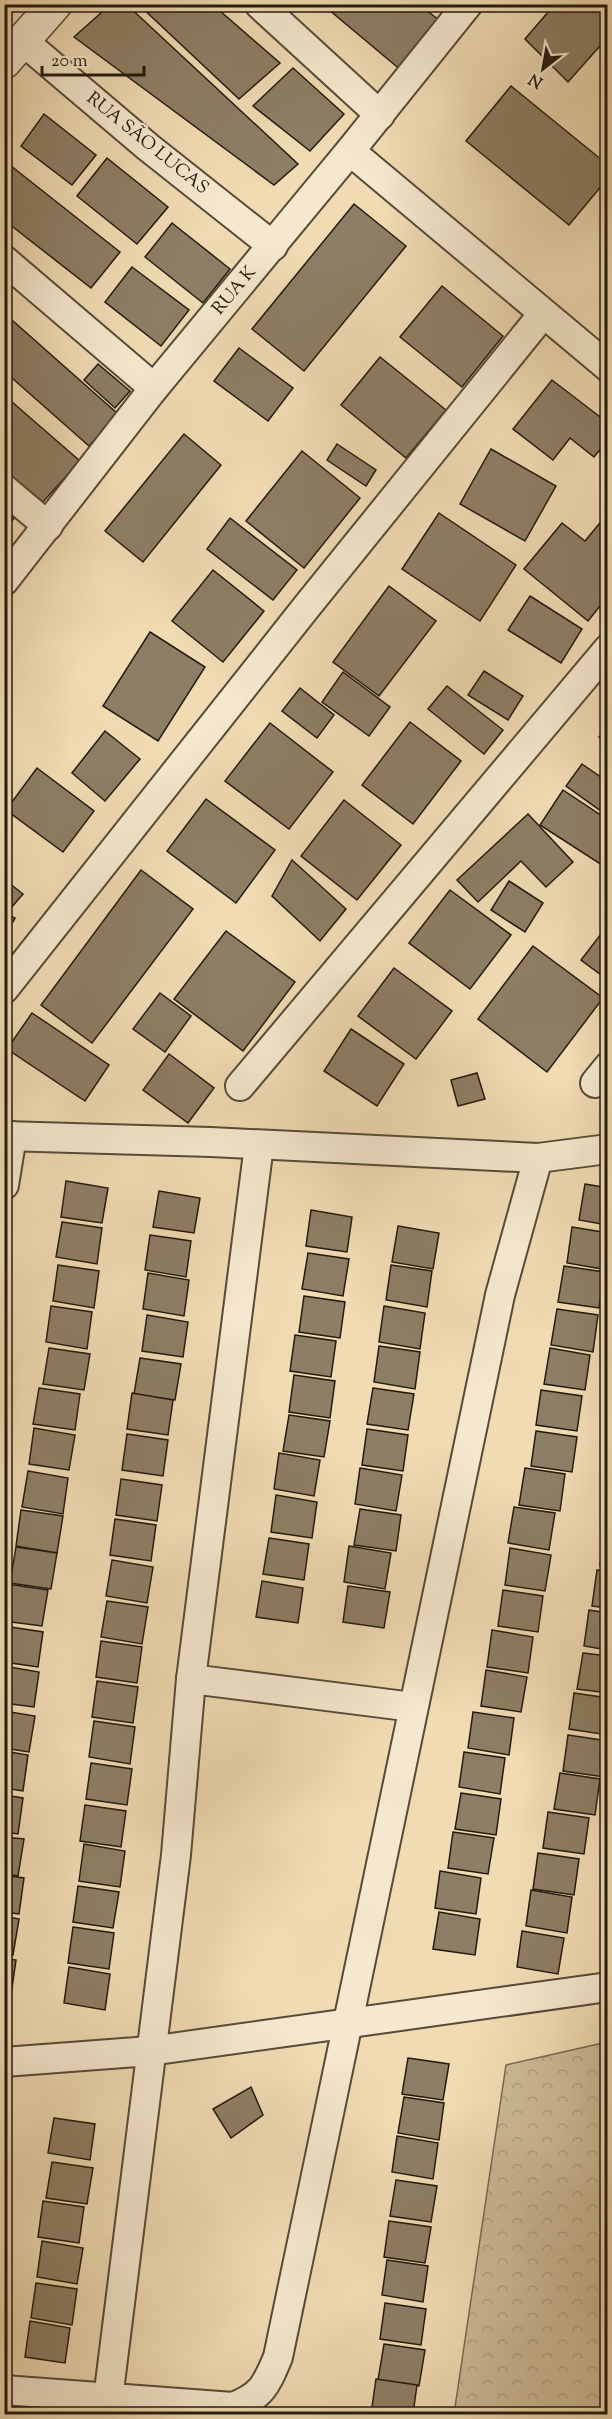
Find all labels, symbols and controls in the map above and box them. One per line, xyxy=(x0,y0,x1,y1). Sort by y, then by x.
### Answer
scale bar xyxy=(42,39,144,77)
north arrow xyxy=(513,39,573,99)
text: 20 m xyxy=(51,49,88,75)
text: N xyxy=(525,66,548,93)
street label: RUA SÃO LUCAS xyxy=(80,86,214,202)
street label: RUA K xyxy=(207,261,263,321)

